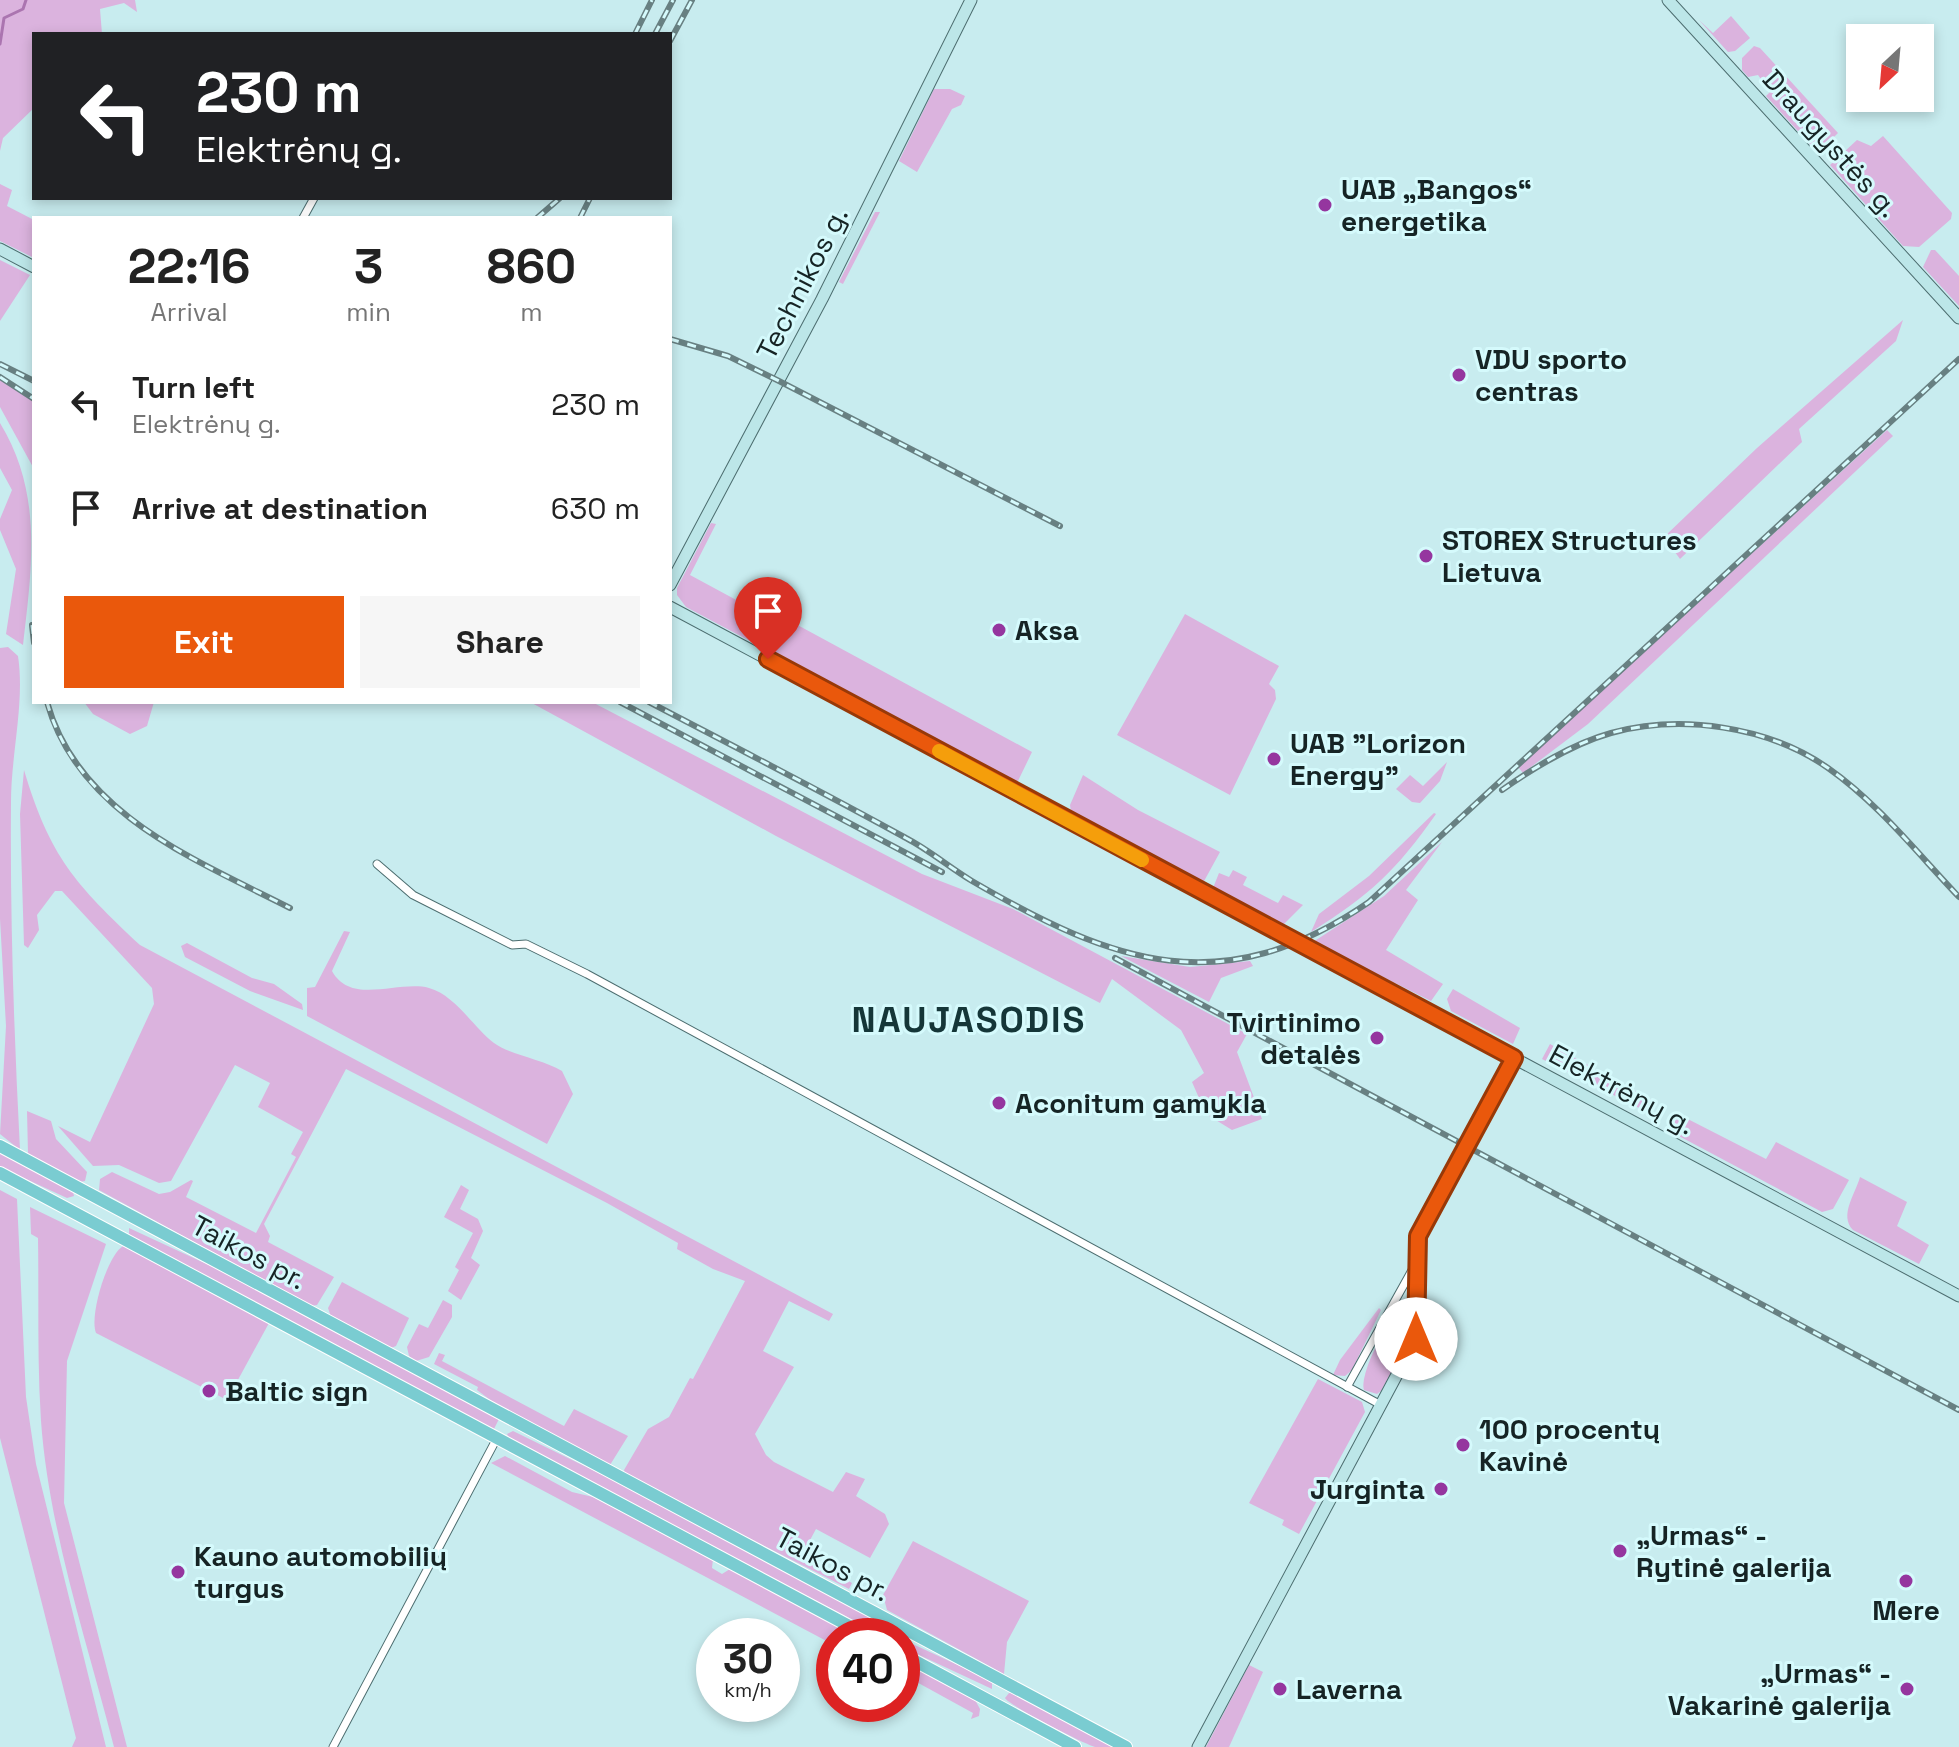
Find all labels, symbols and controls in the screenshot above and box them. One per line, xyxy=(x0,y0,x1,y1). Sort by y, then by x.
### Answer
north arrow xyxy=(1846,24,1934,112)
map controls xyxy=(1846,24,1934,112)
text: 230 m xyxy=(196,57,362,128)
street label: Draugystės g. xyxy=(1755,61,1907,225)
icon: left xyxy=(64,64,168,168)
text: Elektrėnų g. xyxy=(196,127,402,173)
place label: UAB „Bangos“ energetika xyxy=(1341,171,1532,239)
marker: UAB „Bangos“ energetika xyxy=(1316,196,1334,214)
street label: Technikos g. xyxy=(748,201,856,365)
text: 22:16 xyxy=(128,236,250,297)
text: 3 xyxy=(354,236,383,297)
text: 860 xyxy=(487,236,576,297)
text: Arrival xyxy=(150,295,228,329)
text: min xyxy=(346,295,391,329)
text: m xyxy=(520,295,543,329)
place label: VDU sporto centras xyxy=(1475,341,1627,409)
marker: VDU sporto centras xyxy=(1450,366,1468,384)
text: Turn left xyxy=(132,368,255,407)
icon: left xyxy=(64,382,108,426)
text: 230 m xyxy=(551,385,640,424)
text: Elektrėnų g. xyxy=(132,407,281,441)
icon: arrive xyxy=(64,486,108,530)
text: Arrive at destination xyxy=(132,489,428,528)
text: 630 m xyxy=(551,489,640,528)
place label: STOREX Structures Lietuva xyxy=(1442,522,1697,590)
marker: STOREX Structures Lietuva xyxy=(1417,547,1435,565)
pin xyxy=(734,577,802,659)
icon: arrive xyxy=(746,589,790,633)
button: Exit xyxy=(64,596,344,688)
button: Share xyxy=(360,596,640,688)
place label: Aksa xyxy=(1015,612,1079,648)
marker: Aksa xyxy=(990,621,1008,639)
place label: UAB "Lorizon Energy" xyxy=(1290,725,1466,793)
marker: UAB "Lorizon Energy" xyxy=(1265,750,1283,768)
district label: NAUJASODIS xyxy=(852,997,1086,1043)
place label: Tvirtinimo detalės xyxy=(1227,1004,1361,1072)
marker: Tvirtinimo detalės xyxy=(1368,1029,1386,1047)
street label: Elektrėnų g. xyxy=(1543,1036,1701,1142)
place label: Aconitum gamykla xyxy=(1015,1085,1266,1121)
marker: Aconitum gamykla xyxy=(990,1094,1008,1112)
street label: Taikos pr. xyxy=(186,1207,312,1297)
position arrow xyxy=(1374,1297,1458,1381)
place label: Baltic sign xyxy=(225,1373,368,1409)
marker: Baltic sign xyxy=(200,1382,218,1400)
place label: 100 procentų Kavinė xyxy=(1479,1411,1660,1479)
marker: 100 procentų Kavinė xyxy=(1454,1436,1472,1454)
place label: Jurginta xyxy=(1310,1471,1425,1507)
marker: Jurginta xyxy=(1432,1480,1450,1498)
place label: „Urmas“ - Rytinė galerija xyxy=(1636,1517,1832,1585)
street label: Taikos pr. xyxy=(770,1519,896,1609)
place label: Kauno automobilių turgus xyxy=(194,1538,447,1606)
marker: „Urmas“ - Rytinė galerija xyxy=(1611,1542,1629,1560)
marker: Kauno automobilių turgus xyxy=(169,1563,187,1581)
marker: Mere xyxy=(1897,1572,1915,1590)
place label: Mere xyxy=(1872,1592,1940,1628)
speed limit sign: 40 xyxy=(816,1618,920,1722)
text: 30 xyxy=(723,1634,773,1685)
place label: „Urmas“ - Vakarinė galerija xyxy=(1668,1655,1891,1723)
place label: Laverna xyxy=(1296,1671,1402,1707)
text: km/h xyxy=(724,1677,772,1703)
marker: Laverna xyxy=(1271,1680,1289,1698)
marker: „Urmas“ - Vakarinė galerija xyxy=(1898,1680,1916,1698)

